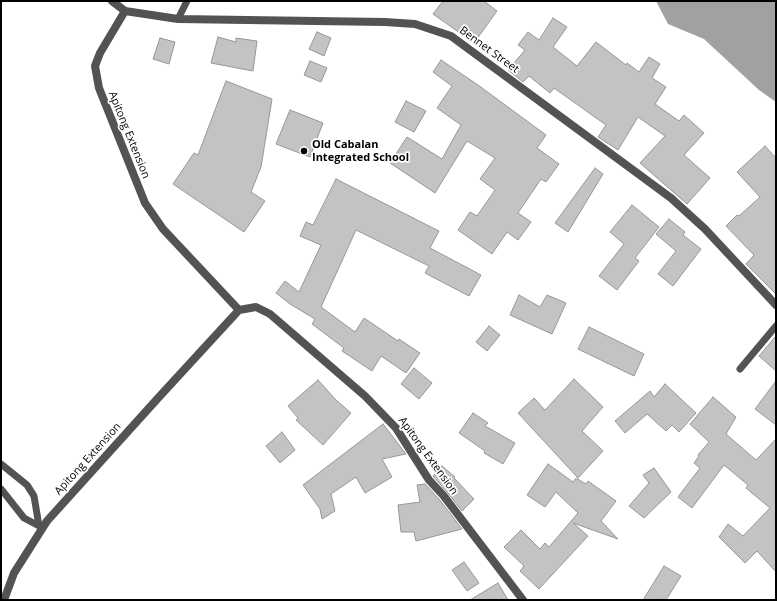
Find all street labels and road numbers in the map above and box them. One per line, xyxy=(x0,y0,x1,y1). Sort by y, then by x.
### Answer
street label: Bennet Street xyxy=(457,24,521,76)
street label: Apitong Extension xyxy=(106,90,152,180)
street label: Apitong Extension xyxy=(395,415,461,497)
street label: Apitong Extension xyxy=(52,420,124,498)

